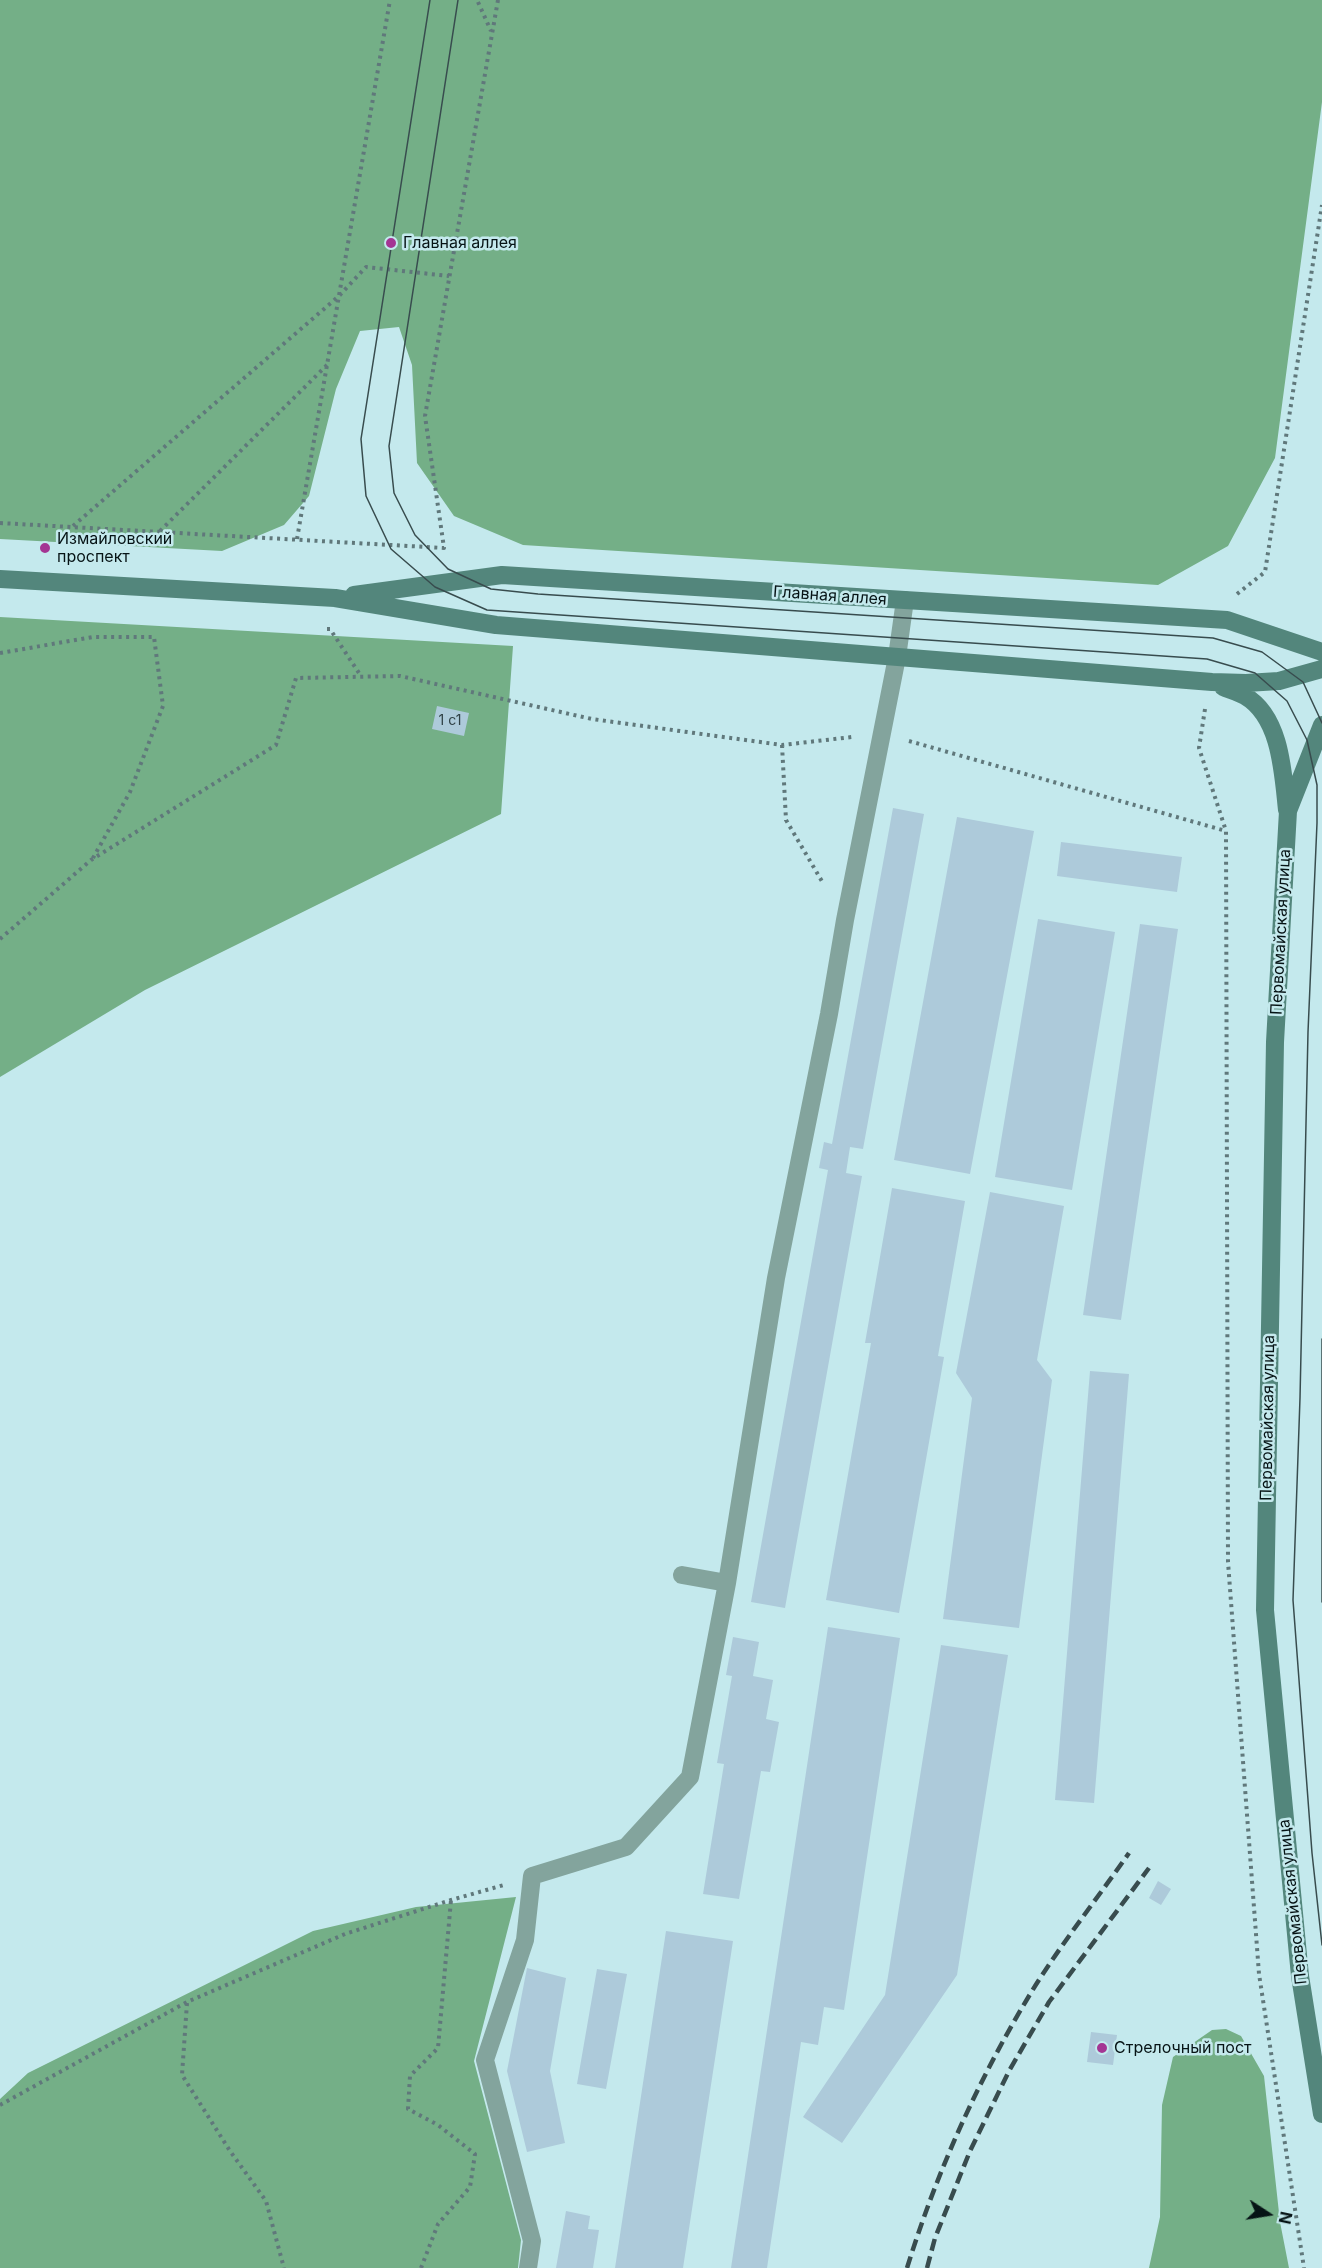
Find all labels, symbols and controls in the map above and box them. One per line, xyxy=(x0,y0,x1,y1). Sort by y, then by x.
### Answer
place label: Главная аллея xyxy=(403,233,517,253)
marker: Главная аллея xyxy=(384,236,398,250)
place label: Измайловский проспект xyxy=(57,529,172,567)
marker: Измайловский проспект xyxy=(38,541,52,555)
street label: Главная аллея xyxy=(773,582,887,610)
house number: 1 с1 xyxy=(439,713,461,729)
street label: Первомайская улица xyxy=(1267,849,1295,1015)
street label: Первомайская улица xyxy=(1257,1335,1279,1501)
street label: Первомайская улица xyxy=(1275,1818,1311,1986)
place label: Стрелочный пост xyxy=(1114,2038,1252,2058)
marker: Стрелочный пост xyxy=(1095,2041,1109,2055)
north arrow xyxy=(1238,2184,1298,2244)
text: N xyxy=(1275,2210,1297,2226)

